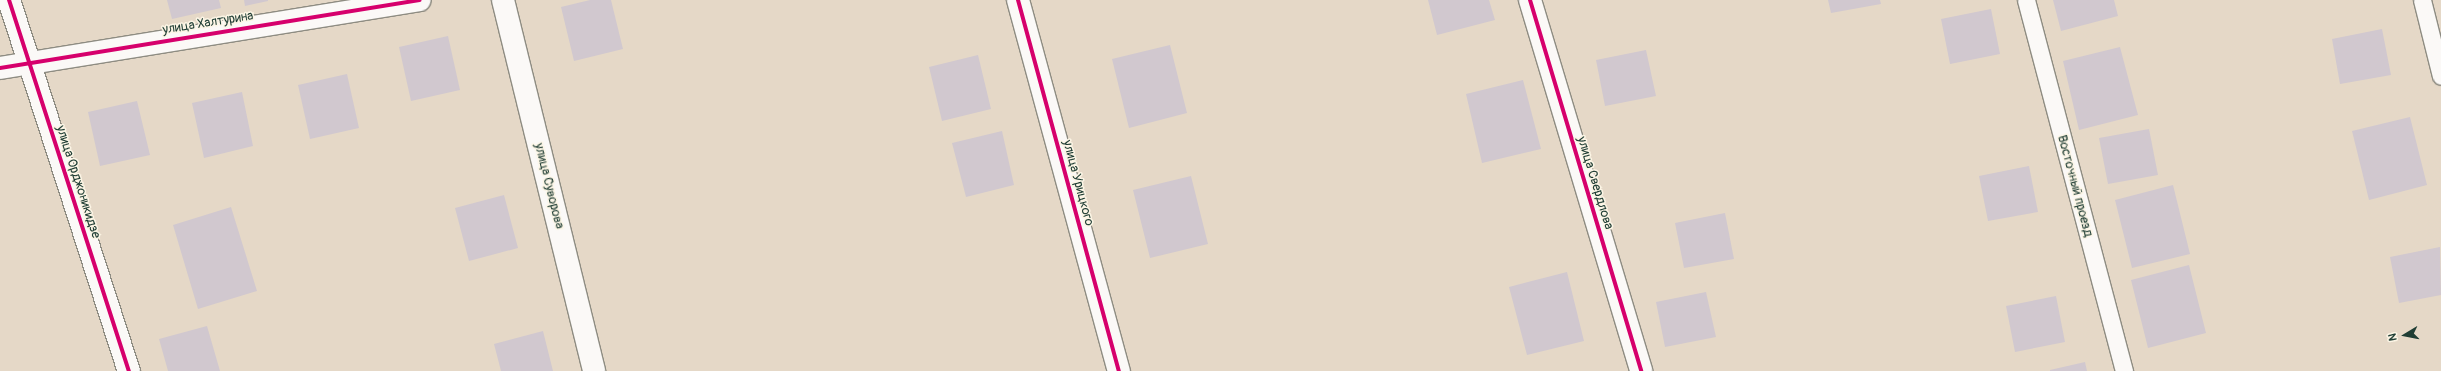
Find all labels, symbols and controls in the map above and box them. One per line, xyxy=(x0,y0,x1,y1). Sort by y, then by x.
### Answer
street label: улица Халтурина xyxy=(162,8,254,38)
street label: улица Орджоникидзе xyxy=(52,124,104,240)
street label: Восточный проезд xyxy=(2054,133,2096,239)
street label: улица Свердлова xyxy=(1573,135,1617,231)
street label: улица Урицкого xyxy=(1059,138,1097,228)
street label: улица Суворова xyxy=(531,142,567,230)
north arrow xyxy=(2385,315,2425,355)
text: N xyxy=(2386,332,2400,342)

